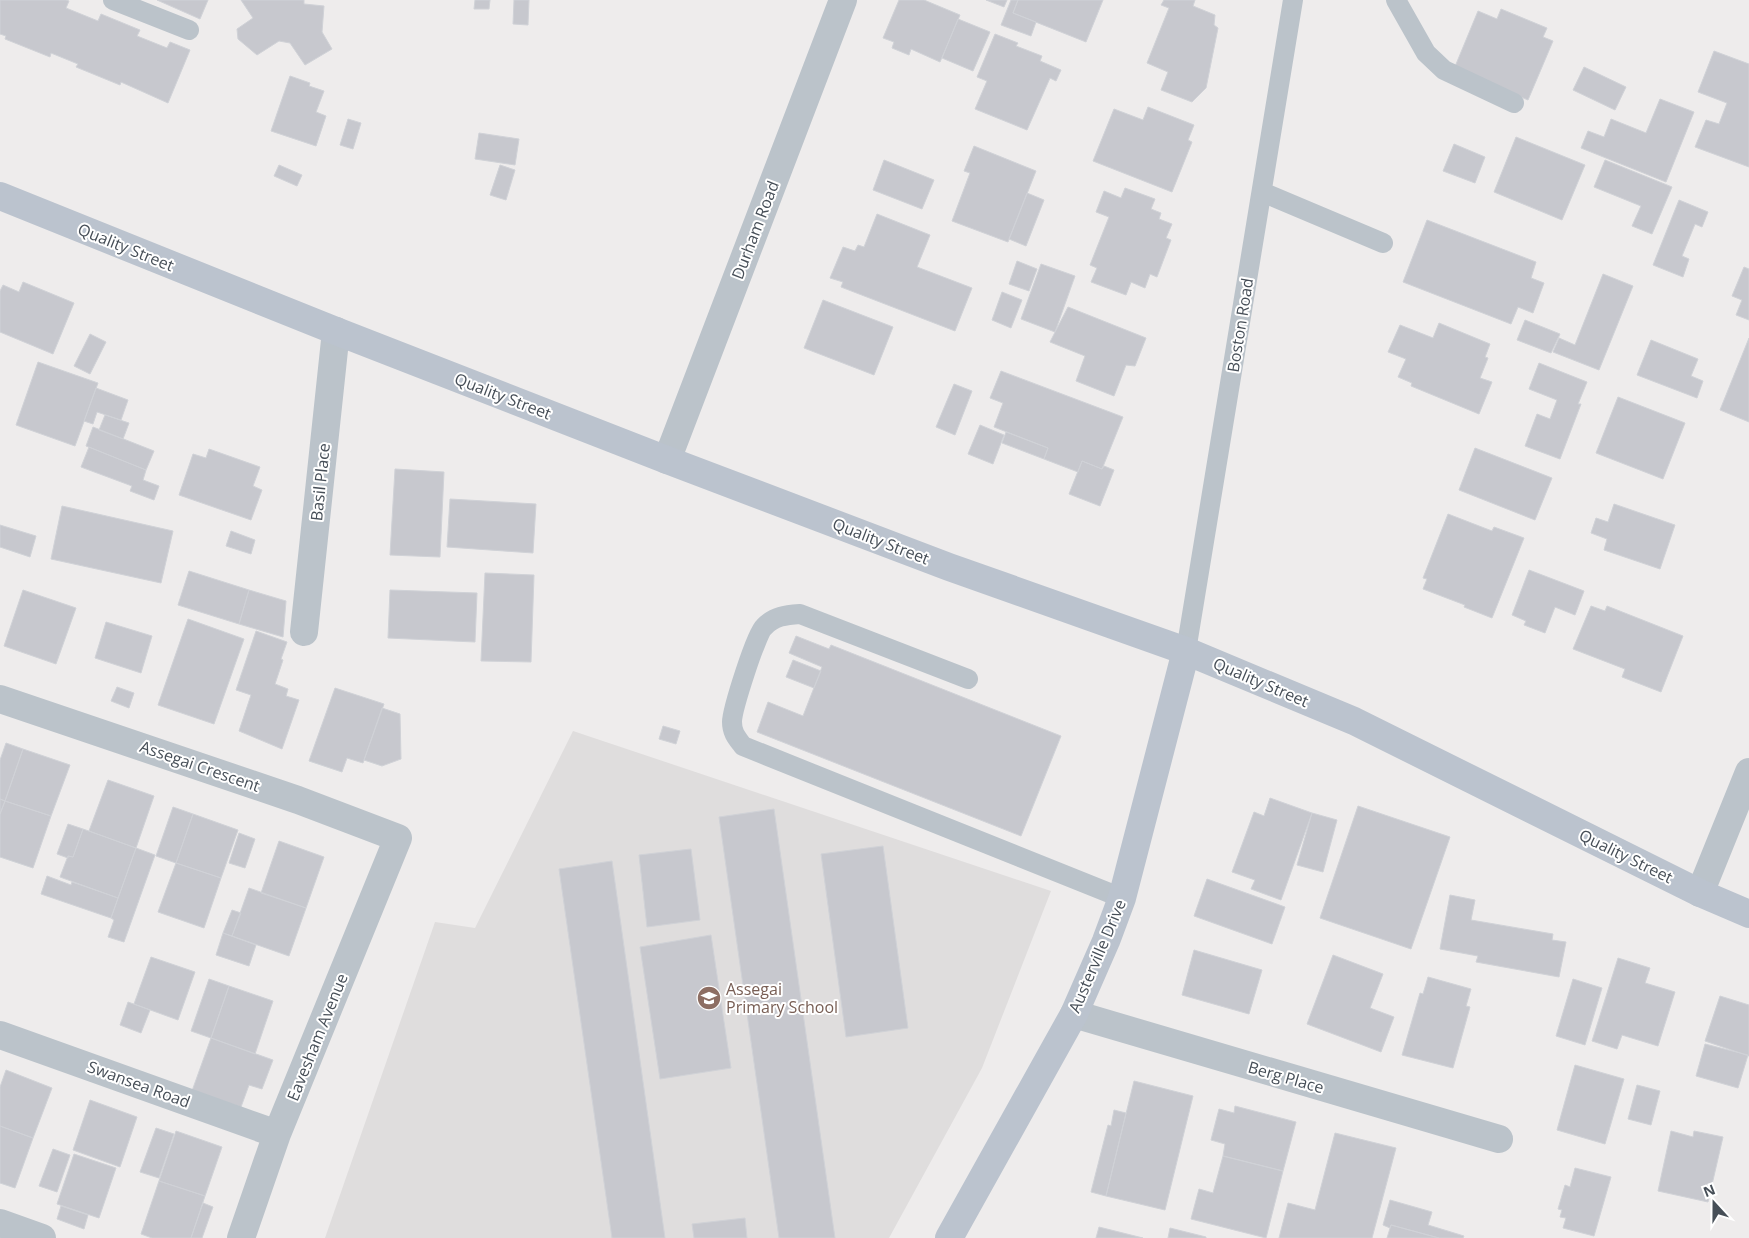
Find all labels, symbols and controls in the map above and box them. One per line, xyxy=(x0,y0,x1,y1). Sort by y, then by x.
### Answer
street label: Durham Road xyxy=(726,178,784,282)
street label: Quality Street xyxy=(75,218,178,276)
street label: Boston Road xyxy=(1222,276,1258,374)
street label: Quality Street xyxy=(452,367,555,425)
street label: Basil Place xyxy=(305,442,335,522)
street label: Quality Street xyxy=(830,512,933,570)
street label: Quality Street xyxy=(1210,652,1312,712)
street label: Assegai Crescent xyxy=(137,735,263,797)
street label: Quality Street xyxy=(1575,824,1677,888)
street label: Austerville Drive xyxy=(1063,896,1131,1016)
street label: Eavesham Avenue xyxy=(281,970,353,1104)
place label: Assegai Primary School xyxy=(726,978,838,1018)
school or university icon: Assegai Primary School xyxy=(696,985,722,1011)
street label: Swansea Road xyxy=(85,1055,193,1113)
street label: Berg Place xyxy=(1246,1056,1326,1098)
north arrow xyxy=(1689,1178,1739,1228)
text: N xyxy=(1700,1179,1718,1201)

